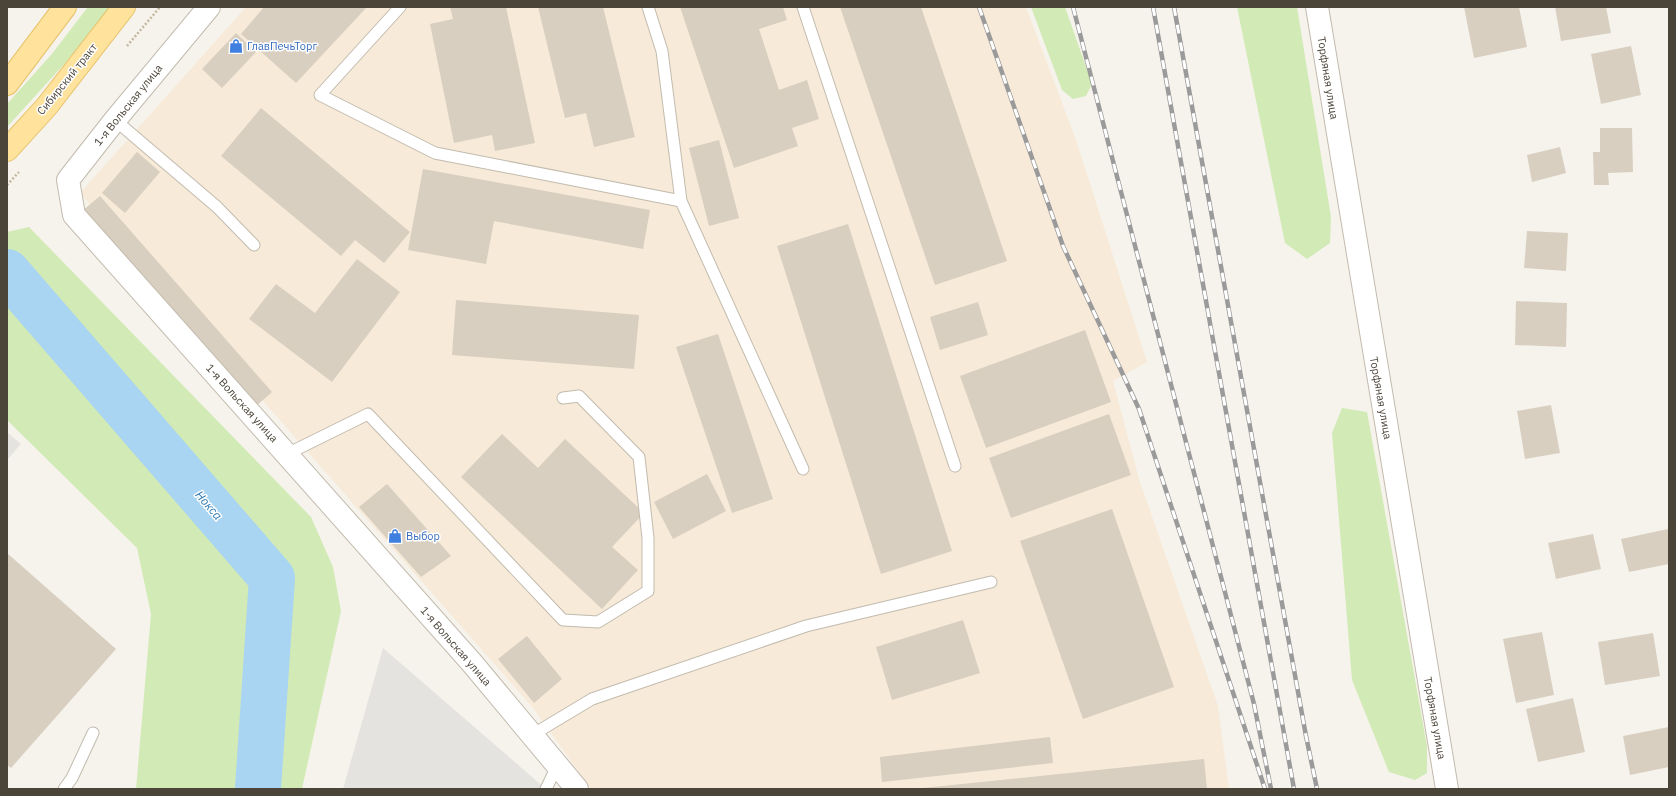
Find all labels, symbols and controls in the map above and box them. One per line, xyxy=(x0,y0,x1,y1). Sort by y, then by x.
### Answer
street label: Торфяная улица xyxy=(1315,36,1341,120)
shop icon: ГлавПечьТорг xyxy=(228,38,244,54)
place label: ГлавПечьТорг xyxy=(247,39,317,53)
street label: Сибирский тракт xyxy=(34,40,100,118)
street label: 1-я Вольская улица xyxy=(91,61,165,149)
street label: Торфяная улица xyxy=(1367,356,1395,440)
street label: 1-я Вольская улица xyxy=(203,361,281,445)
water label: Нокса xyxy=(192,487,226,523)
shop icon: Выбор xyxy=(387,528,403,544)
place label: Выбор xyxy=(406,529,440,543)
street label: 1-я Вольская улица xyxy=(418,603,494,689)
street label: Торфяная улица xyxy=(1421,676,1449,760)

